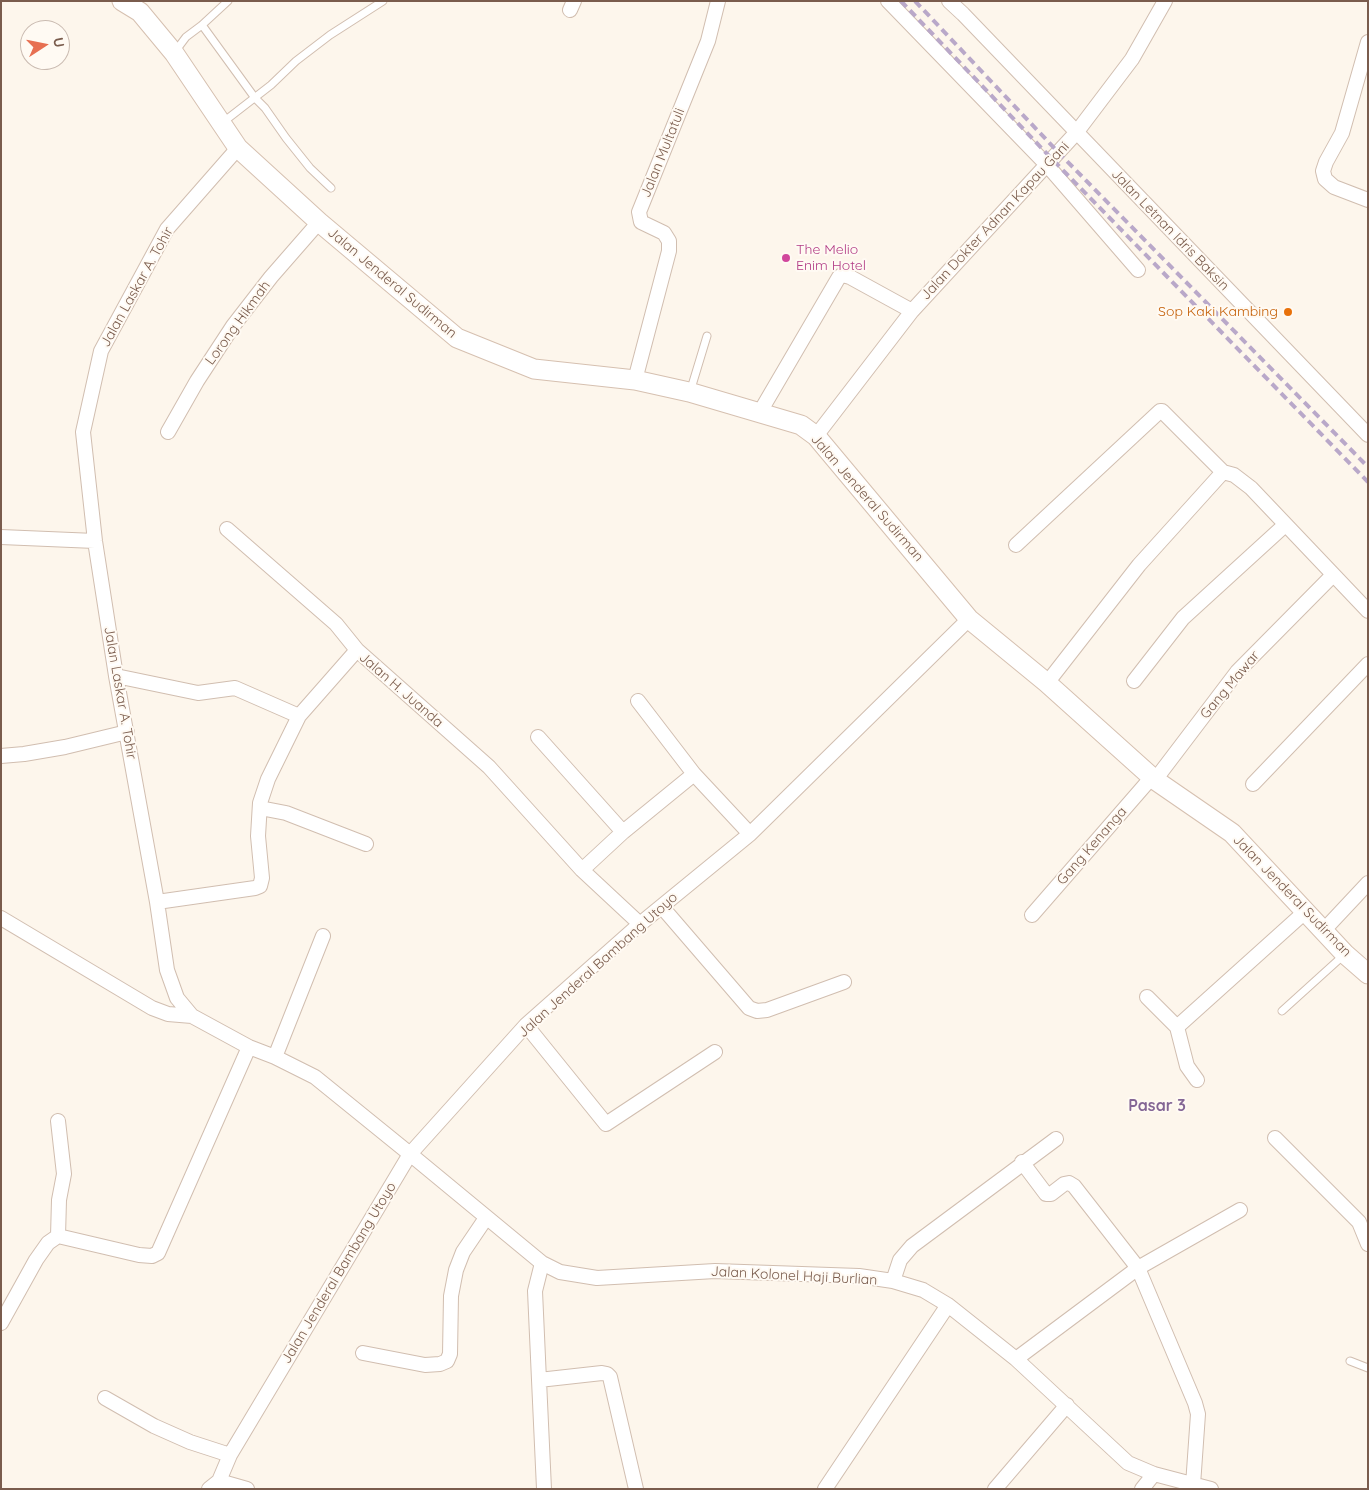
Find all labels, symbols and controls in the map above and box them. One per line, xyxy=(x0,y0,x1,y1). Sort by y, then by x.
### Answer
north arrow xyxy=(20,20,70,70)
text: U xyxy=(49,36,69,49)
street label: Jalan Multatuli xyxy=(637,106,689,200)
street label: Jalan Dokter Adnan Kapau Gani xyxy=(917,138,1073,304)
street label: Jalan Letnan Idris Baksin xyxy=(1108,166,1232,294)
street label: Jalan Laskar A. Tohir xyxy=(97,224,177,350)
street label: Jalan Jenderal Sudirman xyxy=(324,224,460,342)
place label: The Melio Enim Hotel xyxy=(796,242,866,274)
marker: The Melio Enim Hotel xyxy=(780,252,792,264)
street label: Lorong Hikmah xyxy=(202,278,274,368)
place label: Sop Kaki Kambing xyxy=(1158,304,1278,320)
marker: Sop Kaki Kambing xyxy=(1282,306,1294,318)
street label: Jalan Jenderal Sudirman xyxy=(807,431,927,565)
street label: Jalan Laskar A. Tohir xyxy=(100,625,140,761)
street label: Gang Mawar xyxy=(1197,648,1263,722)
street label: Jalan H. Juanda xyxy=(355,649,447,731)
street label: Gang Kenanga xyxy=(1054,804,1130,888)
street label: Jalan Jenderal Sudirman xyxy=(1229,831,1355,961)
street label: Jalan Jenderal Bambang Utoyo xyxy=(515,889,681,1041)
district label: Pasar 3 xyxy=(1128,1096,1186,1116)
street label: Jalan Jenderal Bambang Utoyo xyxy=(278,1179,400,1367)
street label: Jalan Kolonel Haji Burlian xyxy=(710,1263,878,1289)

